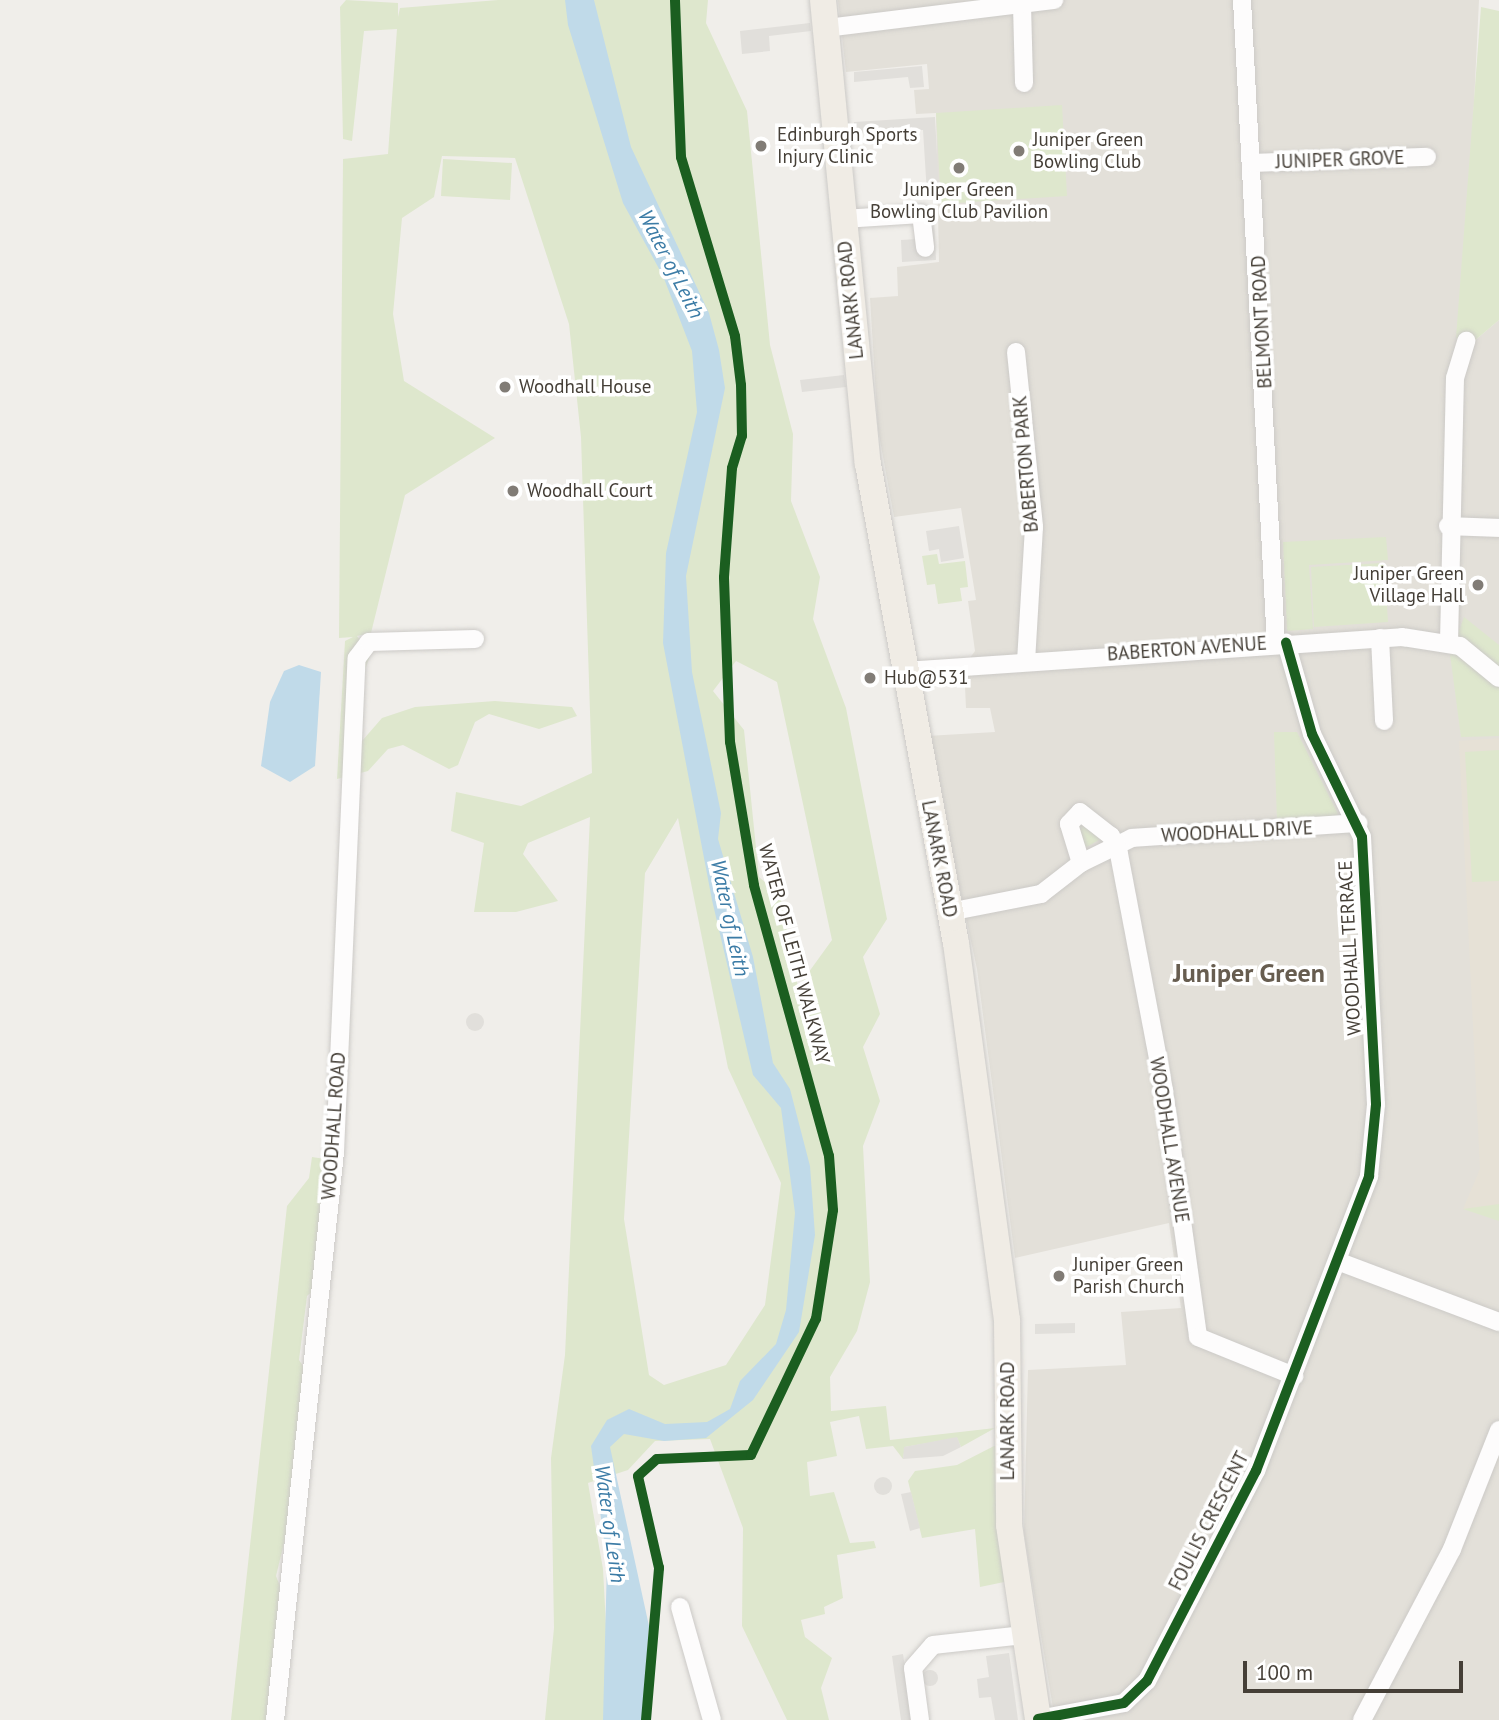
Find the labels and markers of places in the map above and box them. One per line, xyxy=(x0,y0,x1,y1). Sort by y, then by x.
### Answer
place label: Edinburgh Sports Injury Clinic xyxy=(777,124,918,168)
place label: Juniper Green Bowling Club xyxy=(1033,129,1143,173)
marker: Edinburgh Sports Injury Clinic xyxy=(751,136,771,156)
marker: Juniper Green Bowling Club xyxy=(1011,143,1027,159)
marker: Juniper Green Bowling Club Pavilion xyxy=(951,160,967,176)
place label: Juniper Green Bowling Club Pavilion xyxy=(870,179,1048,223)
place label: Woodhall House xyxy=(519,376,651,398)
marker: Woodhall House xyxy=(497,379,513,395)
place label: Woodhall Court xyxy=(527,480,653,502)
marker: Woodhall Court xyxy=(505,483,521,499)
place label: Juniper Green Village Hall xyxy=(1354,563,1464,607)
marker: Juniper Green Village Hall xyxy=(1470,577,1486,593)
place label: Hub@531 xyxy=(884,667,969,689)
marker: Hub@531 xyxy=(862,670,878,686)
place label: Juniper Green Parish Church xyxy=(1073,1254,1184,1298)
marker: Juniper Green Parish Church xyxy=(1051,1268,1067,1284)

